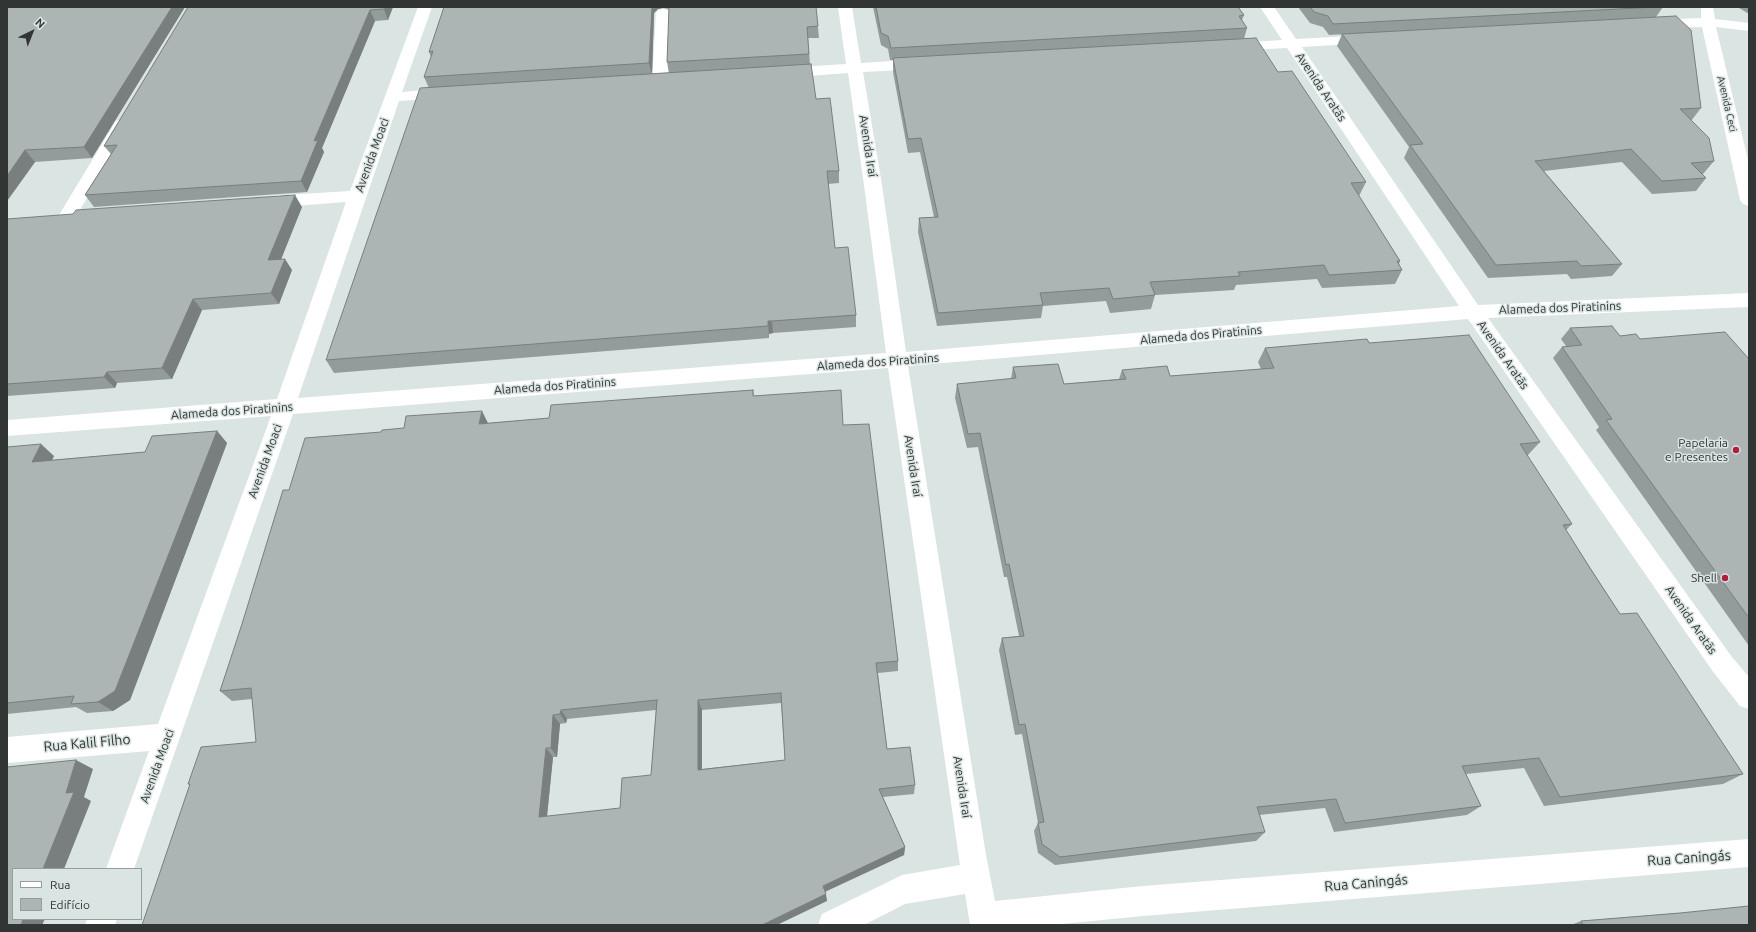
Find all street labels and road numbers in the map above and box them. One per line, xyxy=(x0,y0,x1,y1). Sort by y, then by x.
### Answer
street label: Avenida Aratãs xyxy=(1293,50,1349,124)
street label: Avenida Ceci xyxy=(1715,75,1739,133)
street label: Avenida Iraí xyxy=(856,114,880,178)
street label: Avenida Moaci xyxy=(352,116,392,194)
street label: Alameda dos Piratinins xyxy=(1499,299,1621,317)
street label: Avenida Aratãs xyxy=(1474,318,1532,392)
street label: Alameda dos Piratinins xyxy=(1139,322,1263,348)
street label: Alameda dos Piratinins xyxy=(816,351,940,373)
street label: Alameda dos Piratinins xyxy=(493,375,617,397)
street label: Alameda dos Piratinins xyxy=(170,400,294,422)
street label: Avenida Moaci xyxy=(245,422,285,500)
street label: Avenida Iraí xyxy=(901,434,925,498)
street label: Avenida Aratãs xyxy=(1662,583,1720,657)
street label: Avenida Moaci xyxy=(137,727,177,805)
street label: Rua Kalil Filho xyxy=(43,731,131,755)
street label: Avenida Iraí xyxy=(950,755,974,819)
street label: Rua Caningás xyxy=(1647,847,1731,869)
street label: Rua Caningás xyxy=(1324,871,1408,895)

